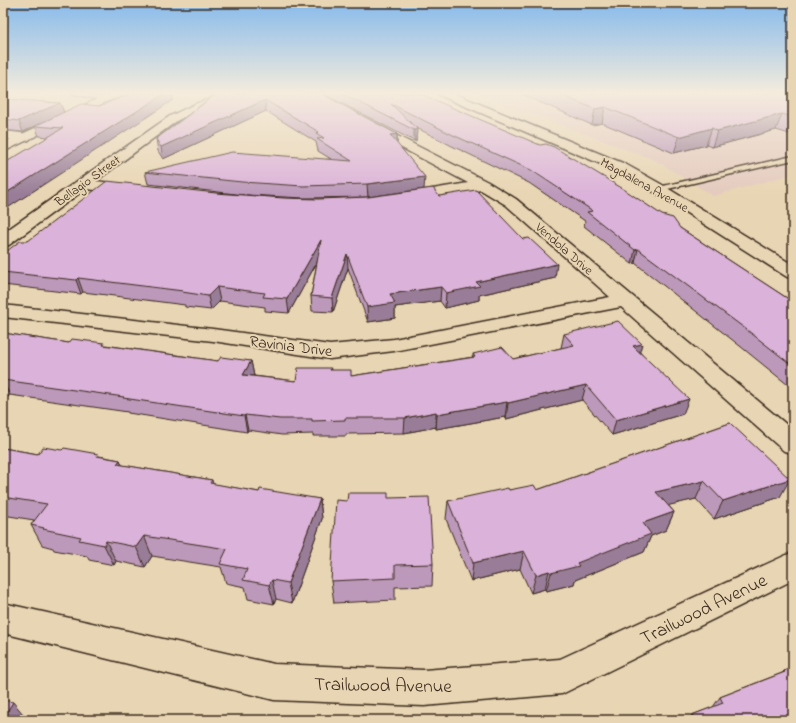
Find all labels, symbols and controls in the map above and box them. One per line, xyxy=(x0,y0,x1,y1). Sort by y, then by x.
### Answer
street label: Bellagio Street xyxy=(50,151,126,213)
street label: Magdalena Avenue xyxy=(596,153,692,218)
street label: Vendola Drive xyxy=(530,218,597,280)
street label: Ravinia Drive xyxy=(248,330,334,364)
street label: Trailwood Avenue xyxy=(636,568,772,653)
street label: Trailwood Avenue xyxy=(314,672,453,701)

